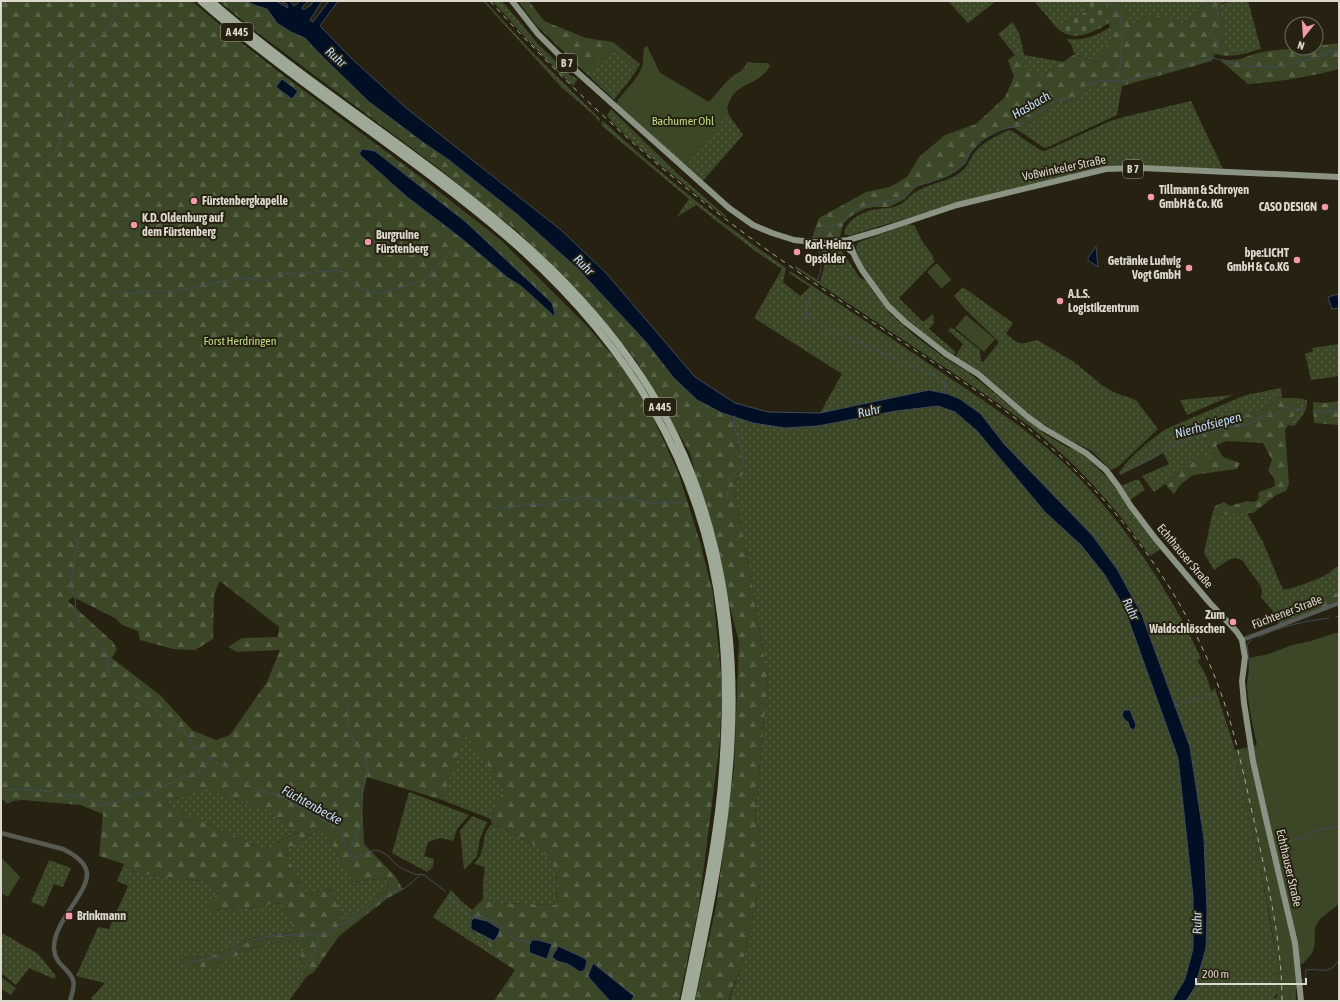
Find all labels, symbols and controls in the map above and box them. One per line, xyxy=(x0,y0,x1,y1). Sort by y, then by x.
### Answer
north arrow xyxy=(1284,16,1324,56)
road number: A 445 xyxy=(221,23,253,41)
text: N xyxy=(1296,39,1306,52)
water label: Ruhr xyxy=(322,44,350,71)
road number: B 7 xyxy=(557,54,577,72)
water label: Hasbach xyxy=(1009,88,1053,122)
park label: Bachumer Ohl xyxy=(652,114,715,128)
street label: Voßwinkeler Straße xyxy=(1021,152,1107,184)
road number: B 7 xyxy=(1123,160,1143,178)
place label: Tillmann & Schroyen GmbH & Co. KG xyxy=(1159,183,1249,211)
marker: Tillmann & Schroyen GmbH & Co. KG xyxy=(1146,192,1156,202)
place label: Fürstenbergkapelle xyxy=(202,194,289,208)
marker: Fürstenbergkapelle xyxy=(189,196,199,206)
place label: CASO DESIGN xyxy=(1259,200,1317,214)
marker: CASO DESIGN xyxy=(1320,202,1330,212)
place label: K.D. Oldenburg auf dem Fürstenberg xyxy=(142,211,224,239)
marker: K.D. Oldenburg auf dem Fürstenberg xyxy=(129,220,139,230)
place label: Burgruine Fürstenberg xyxy=(376,228,429,256)
marker: Burgruine Fürstenberg xyxy=(363,237,373,247)
place label: Karl-Heinz Opsölder xyxy=(805,238,852,266)
place label: bpe:LICHT GmbH & Co.KG xyxy=(1227,246,1290,274)
marker: Karl-Heinz Opsölder xyxy=(792,247,802,257)
water label: Ruhr xyxy=(571,252,598,279)
place label: Getränke Ludwig Vogt GmbH xyxy=(1108,254,1182,282)
marker: bpe:LICHT GmbH & Co.KG xyxy=(1292,255,1302,265)
marker: Getränke Ludwig Vogt GmbH xyxy=(1184,263,1194,273)
place label: A.L.S. Logistikzentrum xyxy=(1067,287,1139,315)
marker: A.L.S. Logistikzentrum xyxy=(1055,296,1065,306)
park label: Forst Herdringen xyxy=(203,334,277,348)
road number: A 445 xyxy=(644,398,676,416)
water label: Ruhr xyxy=(856,401,883,421)
water label: Nierhofsiepen xyxy=(1173,409,1244,441)
street label: Echthauser Straße xyxy=(1154,521,1216,591)
street label: Füchtener Straße xyxy=(1250,592,1324,632)
water label: Ruhr xyxy=(1119,595,1143,624)
place label: Zum Waldschlösschen xyxy=(1148,608,1225,636)
marker: Zum Waldschlösschen xyxy=(1228,617,1238,627)
water label: Füchtenbecke xyxy=(279,782,345,828)
street label: Echthauser Straße xyxy=(1273,828,1305,908)
place label: Brinkmann xyxy=(77,909,126,923)
water label: Ruhr xyxy=(1189,910,1205,935)
marker: Brinkmann xyxy=(64,911,74,921)
scale bar xyxy=(1196,960,1306,986)
text: 200 m xyxy=(1202,967,1229,981)

